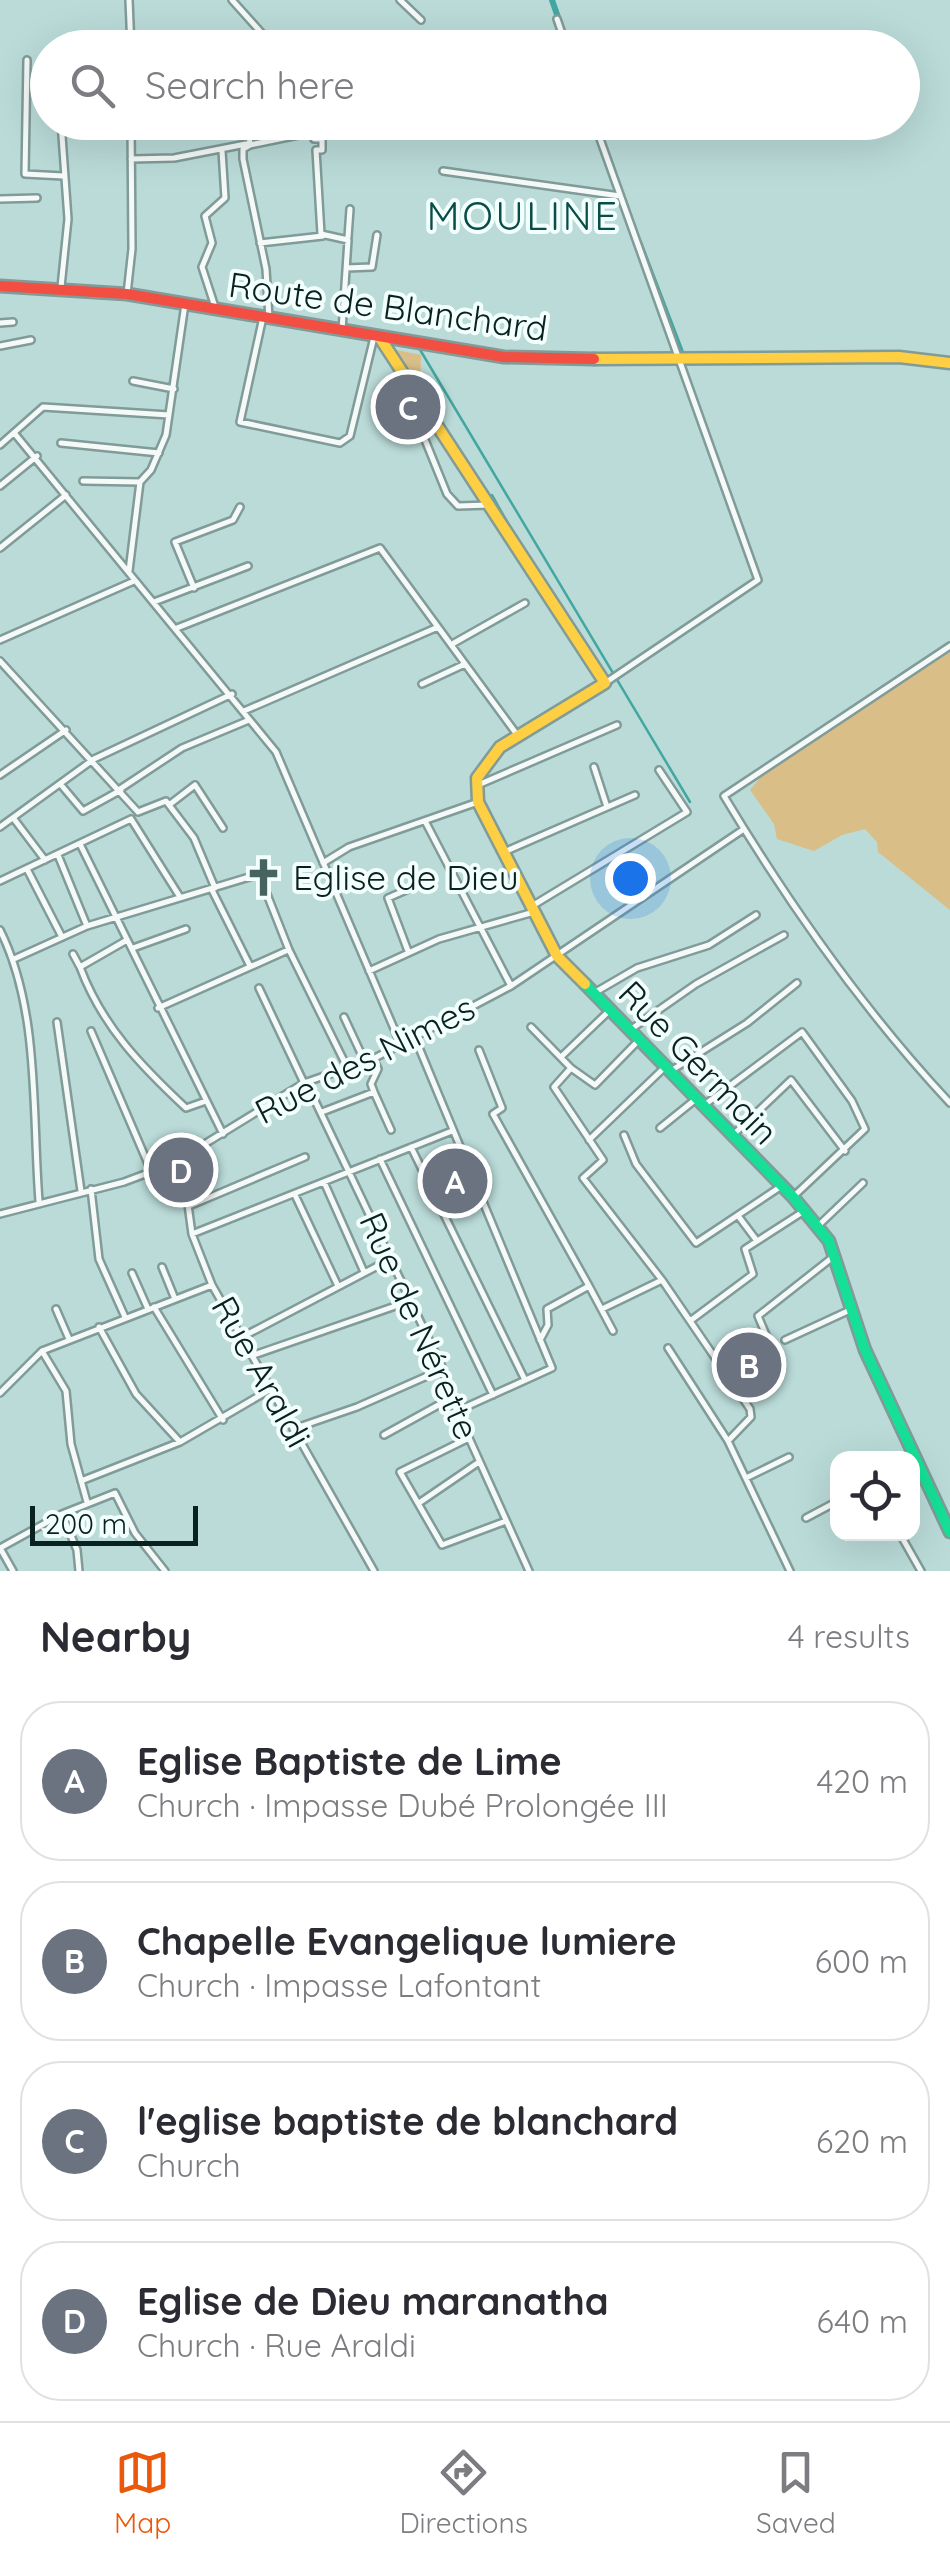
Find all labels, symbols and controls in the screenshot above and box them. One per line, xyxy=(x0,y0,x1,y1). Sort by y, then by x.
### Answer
search box xyxy=(30,30,920,140)
icon: search xyxy=(65,58,120,113)
text: Search here xyxy=(145,61,355,109)
district label: MOULINE xyxy=(427,190,619,240)
street label: Route de Blanchard xyxy=(226,262,550,350)
pin: C xyxy=(376,370,440,444)
your location xyxy=(605,853,656,904)
place label: Eglise de Dieu xyxy=(293,855,519,899)
church icon: Eglise de Dieu xyxy=(242,857,284,899)
street label: Rue Germain xyxy=(610,971,788,1153)
street label: Rue des Nimes xyxy=(247,985,482,1133)
pin: D xyxy=(148,1132,214,1208)
pin: A xyxy=(422,1144,488,1218)
street label: Rue de Nérette xyxy=(350,1205,490,1446)
street label: Rue Araldi xyxy=(202,1288,321,1455)
pin: B xyxy=(716,1328,782,1402)
map controls xyxy=(830,1451,920,1541)
button: locate xyxy=(830,1451,920,1541)
scale bar xyxy=(30,1501,198,1546)
text: 200 m xyxy=(45,1506,127,1541)
text: Nearby xyxy=(40,1610,191,1663)
text: 4 results xyxy=(788,1616,910,1656)
text: Eglise Baptiste de Lime xyxy=(137,1737,562,1785)
text: A xyxy=(64,1761,85,1801)
text: 420 m xyxy=(816,1761,908,1801)
text: Church · Impasse Dubé Prolongée III xyxy=(137,1785,668,1825)
text: Chapelle Evangelique lumiere xyxy=(137,1917,677,1965)
text: B xyxy=(64,1941,85,1981)
text: 600 m xyxy=(815,1941,908,1981)
text: Church · Impasse Lafontant xyxy=(137,1965,541,2005)
text: l'eglise baptiste de blanchard xyxy=(137,2097,678,2145)
text: C xyxy=(64,2121,85,2161)
text: 620 m xyxy=(816,2121,908,2161)
text: Church xyxy=(137,2145,241,2185)
text: Eglise de Dieu maranatha xyxy=(137,2277,609,2325)
text: D xyxy=(63,2301,86,2341)
text: 640 m xyxy=(816,2301,908,2341)
text: Church · Rue Araldi xyxy=(137,2325,416,2365)
tab: Map xyxy=(114,2445,171,2540)
tab: Directions xyxy=(399,2445,528,2540)
tab: Saved xyxy=(756,2445,836,2540)

